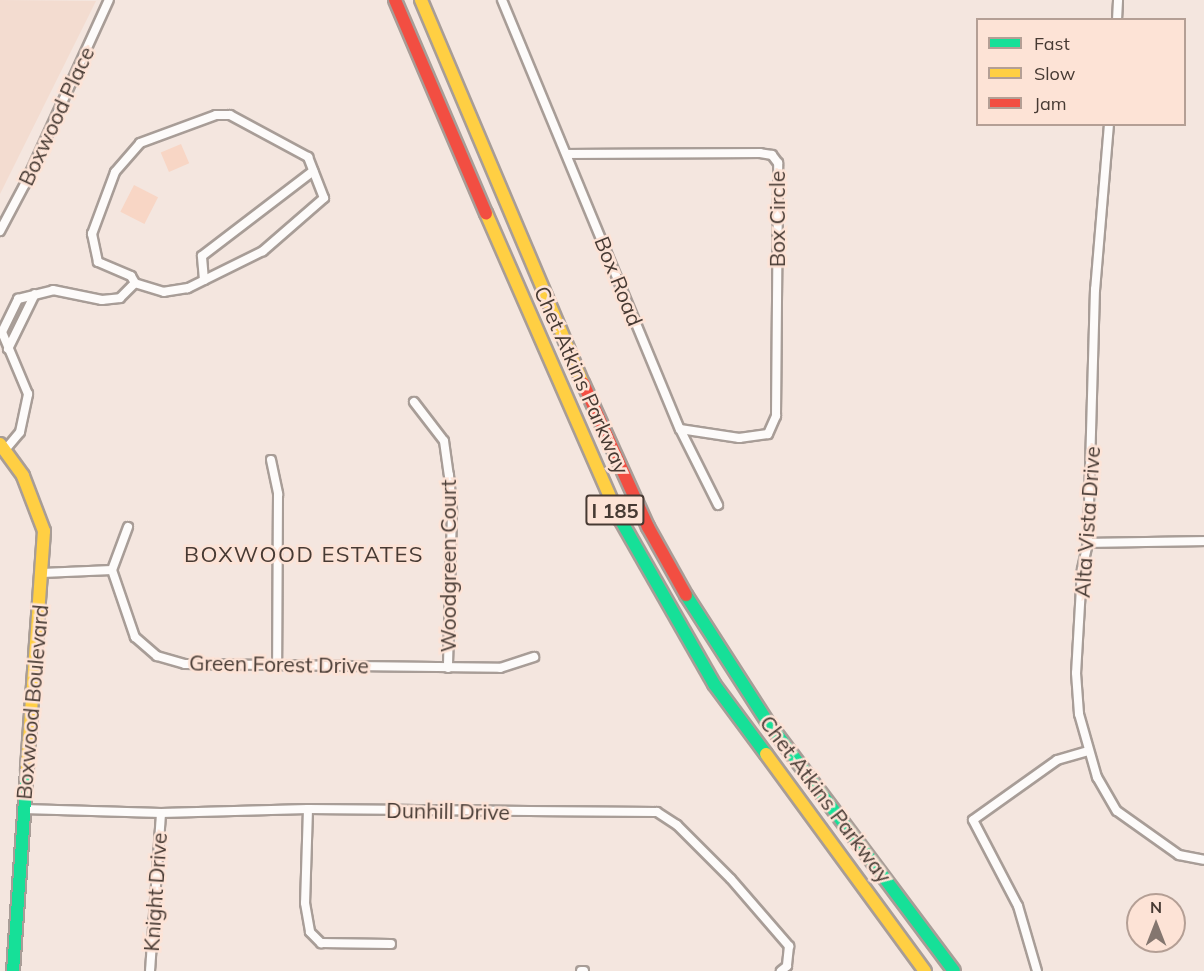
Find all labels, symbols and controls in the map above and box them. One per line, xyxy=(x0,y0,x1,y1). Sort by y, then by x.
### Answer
legend xyxy=(976,18,1186,126)
text: Fast xyxy=(1034,32,1070,55)
street label: Boxwood Place xyxy=(13,43,99,189)
text: Slow xyxy=(1034,62,1075,85)
text: Jam xyxy=(1034,92,1067,115)
street label: Box Circle xyxy=(764,171,790,267)
street label: Box Road xyxy=(590,233,648,329)
street label: Chet Atkins Parkway xyxy=(529,282,635,478)
street label: Alta Vista Drive xyxy=(1069,445,1105,599)
street label: Woodgreen Court xyxy=(435,480,461,652)
road number: I 185 xyxy=(585,493,645,527)
district label: BOXWOOD ESTATES xyxy=(184,542,424,568)
street label: Boxwood Boulevard xyxy=(11,604,53,800)
street label: Green Forest Drive xyxy=(189,650,369,678)
street label: Chet Atkins Parkway xyxy=(755,710,897,888)
street label: Dunhill Drive xyxy=(386,797,510,825)
street label: Knight Drive xyxy=(138,832,172,952)
north arrow xyxy=(1126,893,1186,953)
text: N xyxy=(1150,897,1162,917)

